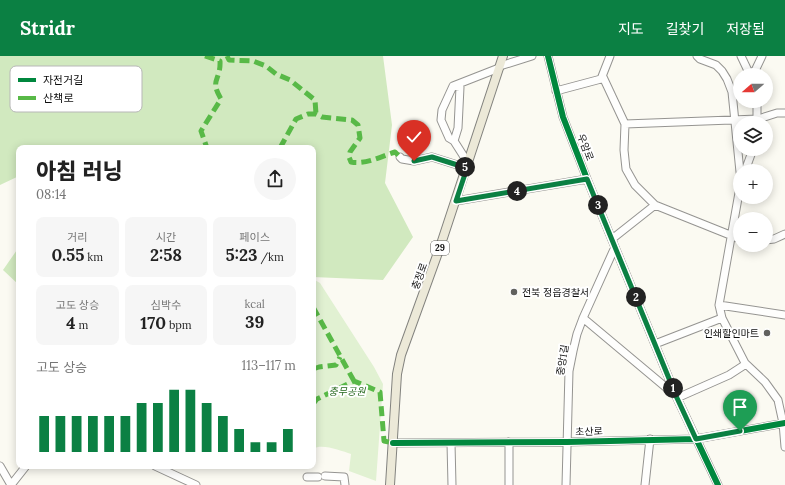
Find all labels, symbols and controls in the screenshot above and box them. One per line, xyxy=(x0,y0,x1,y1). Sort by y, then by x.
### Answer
text: Stridr xyxy=(20,16,75,40)
text: 지도 xyxy=(618,20,644,38)
text: 길찾기 xyxy=(666,20,704,38)
text: 저장됨 xyxy=(726,20,765,38)
legend xyxy=(10,66,142,112)
north arrow xyxy=(733,68,773,108)
map controls xyxy=(733,68,773,252)
text: 자전거길 xyxy=(43,73,83,87)
text: 산책로 xyxy=(43,91,73,105)
button: layers xyxy=(733,116,773,156)
pin xyxy=(397,120,431,161)
icon: check xyxy=(403,126,425,148)
street label: 우암로 xyxy=(575,132,597,162)
text: 아침 러닝 xyxy=(36,157,123,185)
pin: 5 xyxy=(455,157,475,177)
button: share xyxy=(254,158,296,200)
text: 5 xyxy=(462,160,468,174)
button: + xyxy=(733,164,773,204)
pin: 4 xyxy=(507,181,527,201)
text: 4 xyxy=(514,184,520,198)
text: 08:14 xyxy=(36,186,66,203)
pin: 3 xyxy=(588,195,608,215)
text: 3 xyxy=(595,198,601,212)
button: − xyxy=(733,212,773,252)
text: 거리 xyxy=(67,230,87,244)
text: 시간 xyxy=(156,230,176,244)
text: 페이스 xyxy=(239,230,270,244)
road number: 29 xyxy=(431,241,449,255)
text: 0.55 xyxy=(52,244,84,266)
text: 2:58 xyxy=(150,244,182,266)
text: 5:23 xyxy=(226,244,258,266)
text: km xyxy=(84,250,103,264)
text: /km xyxy=(258,250,284,264)
street label: 충정로 xyxy=(409,261,430,291)
place label: 전북 정읍경찰서 xyxy=(522,286,589,299)
marker: 전북 정읍경찰서 xyxy=(509,287,519,297)
pin: 2 xyxy=(626,287,646,307)
text: 2 xyxy=(633,290,639,304)
text: kcal xyxy=(244,297,265,311)
text: 고도 상승 xyxy=(56,298,99,312)
text: 심박수 xyxy=(151,298,181,312)
text: 39 xyxy=(245,311,264,333)
text: 4 xyxy=(66,312,76,334)
text: 170 xyxy=(140,312,166,334)
text: m xyxy=(76,318,88,332)
text: bpm xyxy=(166,318,192,332)
place label: 인쇄할인마트 xyxy=(704,327,759,340)
marker: 인쇄할인마트 xyxy=(762,328,772,338)
street label: 중앙1길 xyxy=(554,344,571,377)
text: 113–117 m xyxy=(241,357,296,374)
text: 고도 상승 xyxy=(36,359,87,376)
pin: 1 xyxy=(663,378,683,398)
text: 1 xyxy=(671,381,675,395)
park label: 충무공원 xyxy=(329,385,366,398)
pin xyxy=(723,390,757,431)
icon: arrive xyxy=(729,396,751,418)
street label: 초산로 xyxy=(575,425,603,438)

